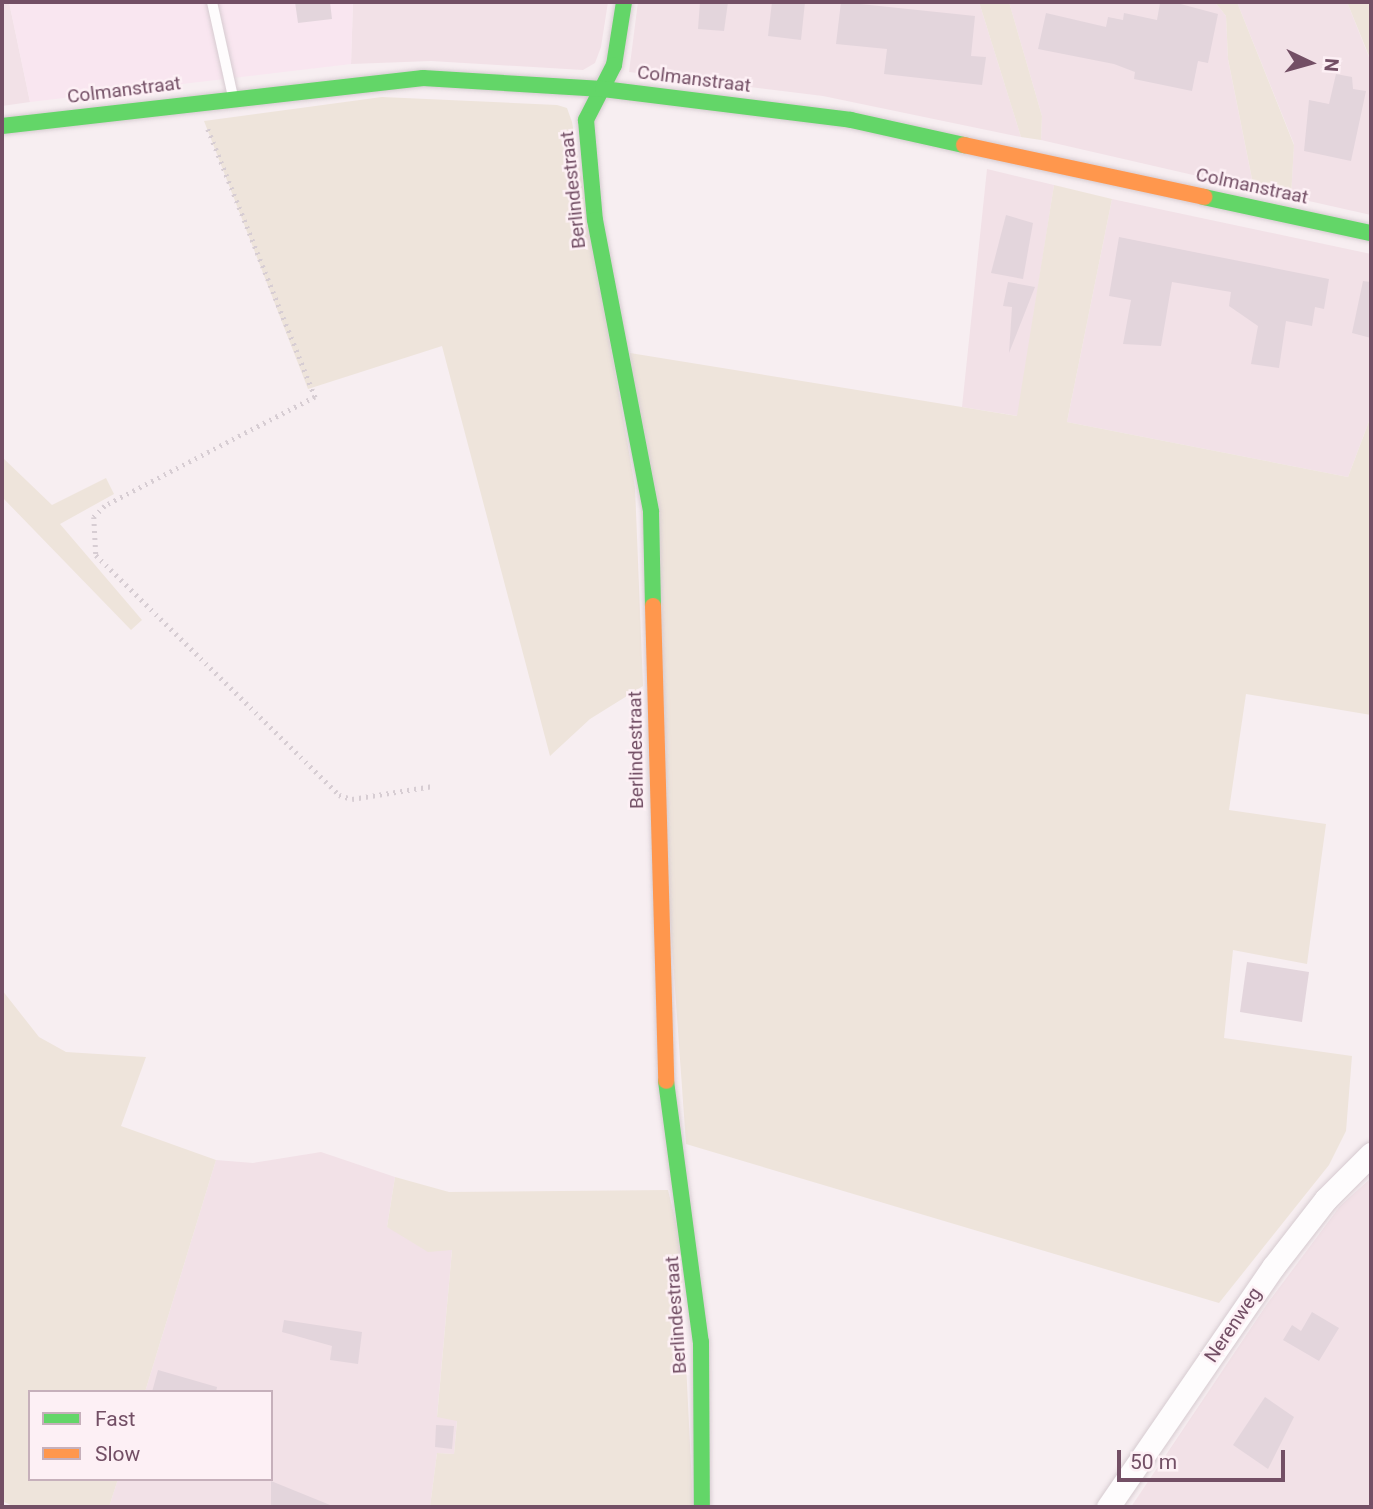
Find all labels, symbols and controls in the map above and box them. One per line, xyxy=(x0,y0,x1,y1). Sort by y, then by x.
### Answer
north arrow xyxy=(1275,28,1345,98)
text: N xyxy=(1319,57,1343,73)
street label: Colmanstraat xyxy=(636,61,752,97)
street label: Colmanstraat xyxy=(66,72,182,108)
street label: Berlindestraat xyxy=(556,130,590,250)
street label: Colmanstraat xyxy=(1194,163,1310,209)
street label: Berlindestraat xyxy=(624,691,648,809)
street label: Berlindestraat xyxy=(661,1255,691,1375)
street label: Nerenweg xyxy=(1200,1283,1266,1367)
legend xyxy=(28,1390,273,1481)
text: Fast xyxy=(95,1407,135,1431)
scale bar xyxy=(1121,1436,1289,1480)
text: Slow xyxy=(95,1442,140,1466)
text: 50 m xyxy=(1130,1450,1177,1474)

